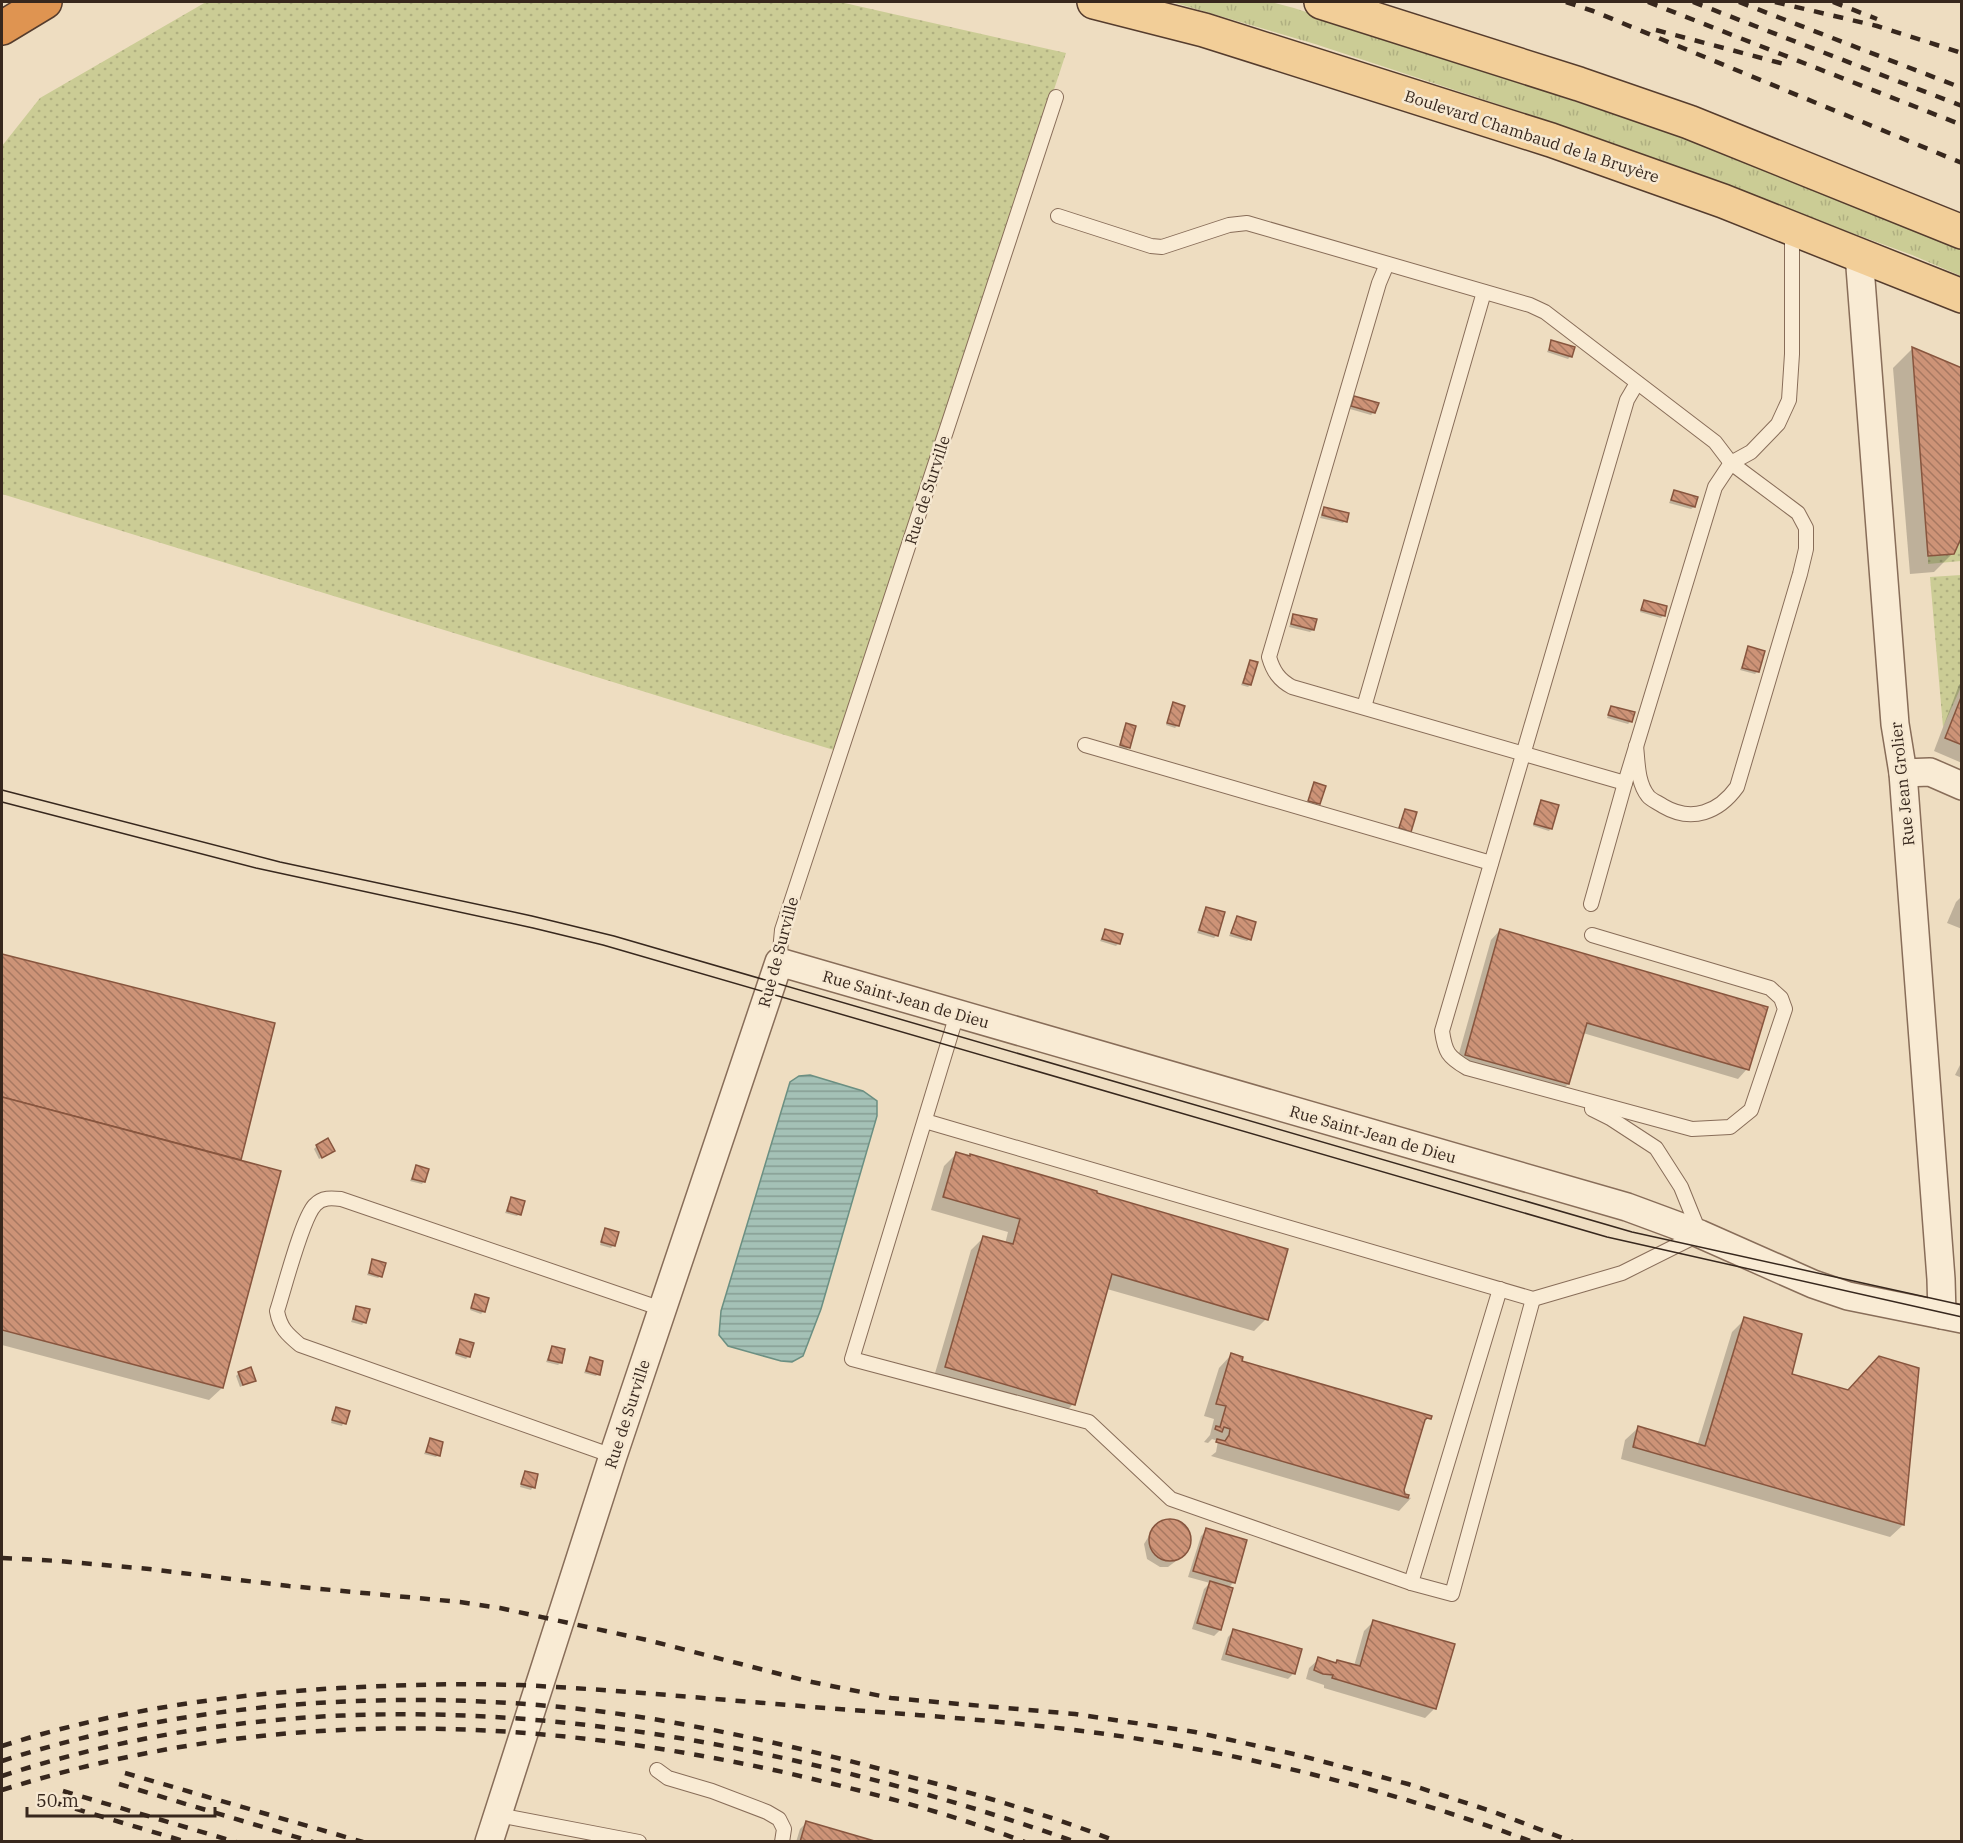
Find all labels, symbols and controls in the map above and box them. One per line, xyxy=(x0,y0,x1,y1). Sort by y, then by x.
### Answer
street label: Boulevard Chambaud de la Bruyère xyxy=(1402,85,1662,187)
street label: Rue de Surville xyxy=(900,433,954,547)
street label: Rue Jean Grolier xyxy=(1886,721,1918,847)
street label: Rue de Surville xyxy=(754,895,802,1009)
street label: Rue Saint-Jean de Dieu xyxy=(820,966,992,1032)
street label: Rue Saint-Jean de Dieu xyxy=(1287,1101,1459,1167)
street label: Rue de Surville xyxy=(600,1357,654,1471)
scale bar xyxy=(27,1780,214,1818)
text: 50 m xyxy=(36,1789,79,1812)

